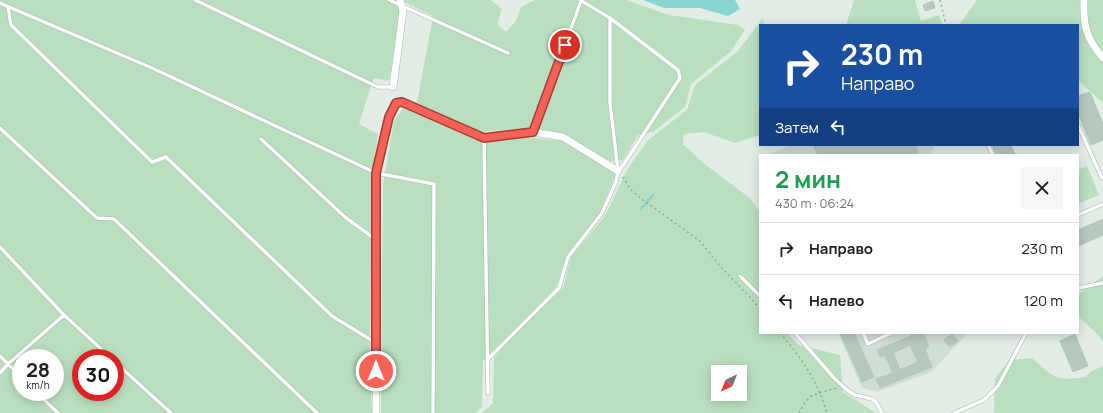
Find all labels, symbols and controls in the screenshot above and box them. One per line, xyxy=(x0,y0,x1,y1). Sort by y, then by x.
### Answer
pin xyxy=(548,28,582,62)
icon: arrive xyxy=(554,34,576,56)
text: 230 m xyxy=(841,35,923,73)
icon: right xyxy=(775,40,827,92)
text: Направо xyxy=(841,71,915,95)
icon: left xyxy=(827,116,849,138)
text: Затем xyxy=(775,117,819,138)
text: 2 мин xyxy=(775,162,841,195)
button: close xyxy=(1021,167,1063,209)
text: 430 m · 06:24 xyxy=(775,194,854,212)
icon: right xyxy=(775,238,797,260)
text: Направо xyxy=(809,238,873,259)
text: 230 m xyxy=(1021,238,1063,259)
icon: left xyxy=(775,290,797,312)
text: Налево xyxy=(809,290,864,311)
text: 120 m xyxy=(1024,290,1063,311)
speed limit sign: 30 xyxy=(72,349,124,401)
position arrow xyxy=(355,350,397,392)
text: 28 xyxy=(26,356,50,383)
north arrow xyxy=(711,365,747,401)
map controls xyxy=(711,365,747,401)
text: km/h xyxy=(26,378,50,392)

